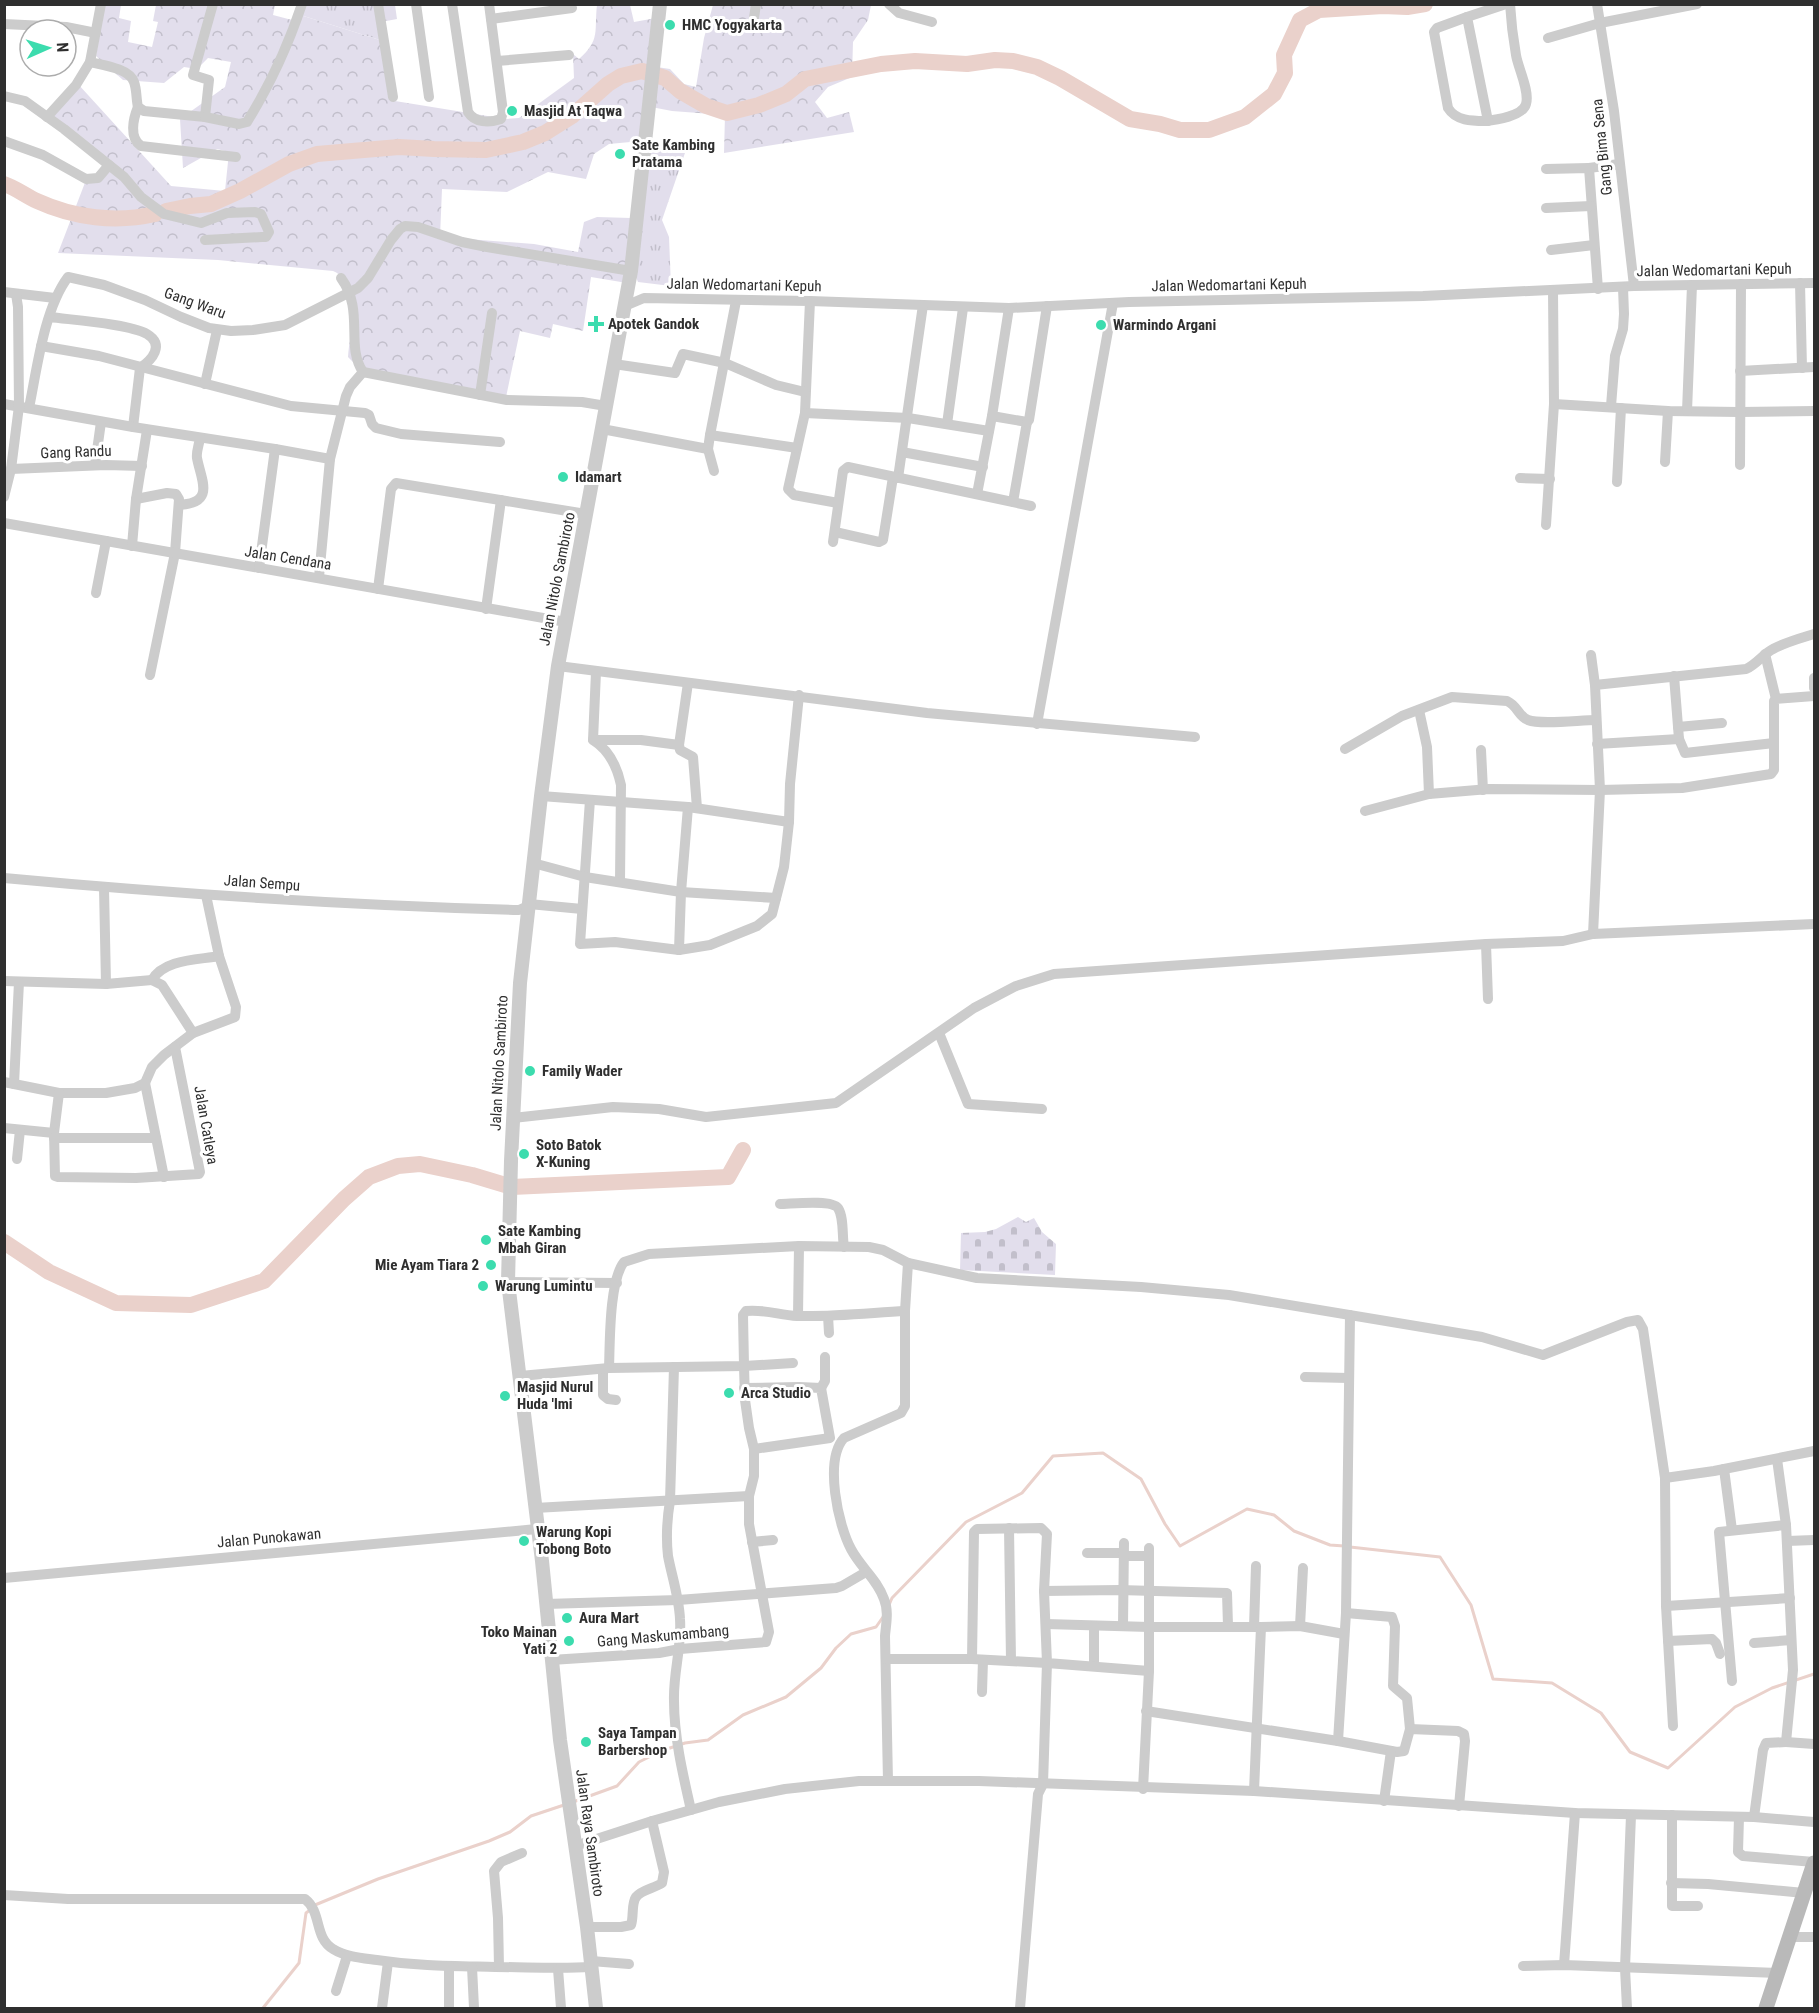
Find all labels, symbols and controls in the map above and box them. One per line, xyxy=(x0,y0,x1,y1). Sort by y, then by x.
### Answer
place label: HMC Yogyakarta xyxy=(682,16,782,34)
north arrow xyxy=(18,18,78,78)
marker: HMC Yogyakarta xyxy=(663,18,677,32)
text: N xyxy=(53,42,72,53)
street label: Gang Bima Sena xyxy=(1588,98,1616,196)
place label: Masjid At Taqwa xyxy=(524,102,622,120)
marker: Masjid At Taqwa xyxy=(505,104,519,118)
place label: Sate Kambing Pratama xyxy=(632,136,715,171)
marker: Sate Kambing Pratama xyxy=(613,147,627,161)
street label: Jalan Wedomartani Kepuh xyxy=(1636,260,1792,280)
street label: Jalan Wedomartani Kepuh xyxy=(666,275,822,295)
street label: Jalan Wedomartani Kepuh xyxy=(1151,275,1307,295)
street label: Gang Waru xyxy=(162,284,228,322)
place label: Apotek Gandok xyxy=(608,315,700,333)
place label: Warmindo Argani xyxy=(1113,316,1216,334)
marker: Apotek Gandok xyxy=(589,317,603,331)
marker: Warmindo Argani xyxy=(1094,318,1108,332)
street label: Gang Randu xyxy=(40,442,112,462)
place label: Idamart xyxy=(575,468,622,486)
marker: Idamart xyxy=(556,470,570,484)
street label: Jalan Nitolo Sambiroto xyxy=(535,511,579,647)
street label: Jalan Cendana xyxy=(243,542,333,574)
street label: Jalan Sempu xyxy=(223,871,301,895)
street label: Jalan Nitolo Sambiroto xyxy=(486,995,512,1131)
place label: Family Wader xyxy=(542,1062,622,1080)
marker: Family Wader xyxy=(523,1064,537,1078)
street label: Jalan Catleya xyxy=(190,1084,222,1166)
place label: Soto Batok X-Kuning xyxy=(536,1136,602,1171)
marker: Soto Batok X-Kuning xyxy=(517,1147,531,1161)
place label: Sate Kambing Mbah Giran xyxy=(498,1222,581,1257)
marker: Sate Kambing Mbah Giran xyxy=(479,1233,493,1247)
place label: Mie Ayam Tiara 2 xyxy=(375,1256,479,1274)
marker: Mie Ayam Tiara 2 xyxy=(484,1258,498,1272)
place label: Warung Lumintu xyxy=(495,1277,593,1295)
marker: Warung Lumintu xyxy=(476,1279,490,1293)
place label: Masjid Nurul Huda 'lmi xyxy=(517,1378,593,1413)
place label: Arca Studio xyxy=(741,1384,811,1402)
marker: Arca Studio xyxy=(722,1386,736,1400)
marker: Masjid Nurul Huda 'lmi xyxy=(498,1389,512,1403)
place label: Warung Kopi Tobong Boto xyxy=(536,1523,612,1558)
street label: Jalan Punokawan xyxy=(216,1524,322,1552)
marker: Warung Kopi Tobong Boto xyxy=(517,1534,531,1548)
place label: Aura Mart xyxy=(579,1609,639,1627)
marker: Aura Mart xyxy=(560,1611,574,1625)
street label: Gang Maskumambang xyxy=(596,1621,730,1651)
place label: Toko Mainan Yati 2 xyxy=(481,1623,557,1658)
marker: Toko Mainan Yati 2 xyxy=(562,1634,576,1648)
place label: Saya Tampan Barbershop xyxy=(598,1724,677,1759)
marker: Saya Tampan Barbershop xyxy=(579,1735,593,1749)
street label: Jalan Raya Sambiroto xyxy=(572,1768,608,1898)

